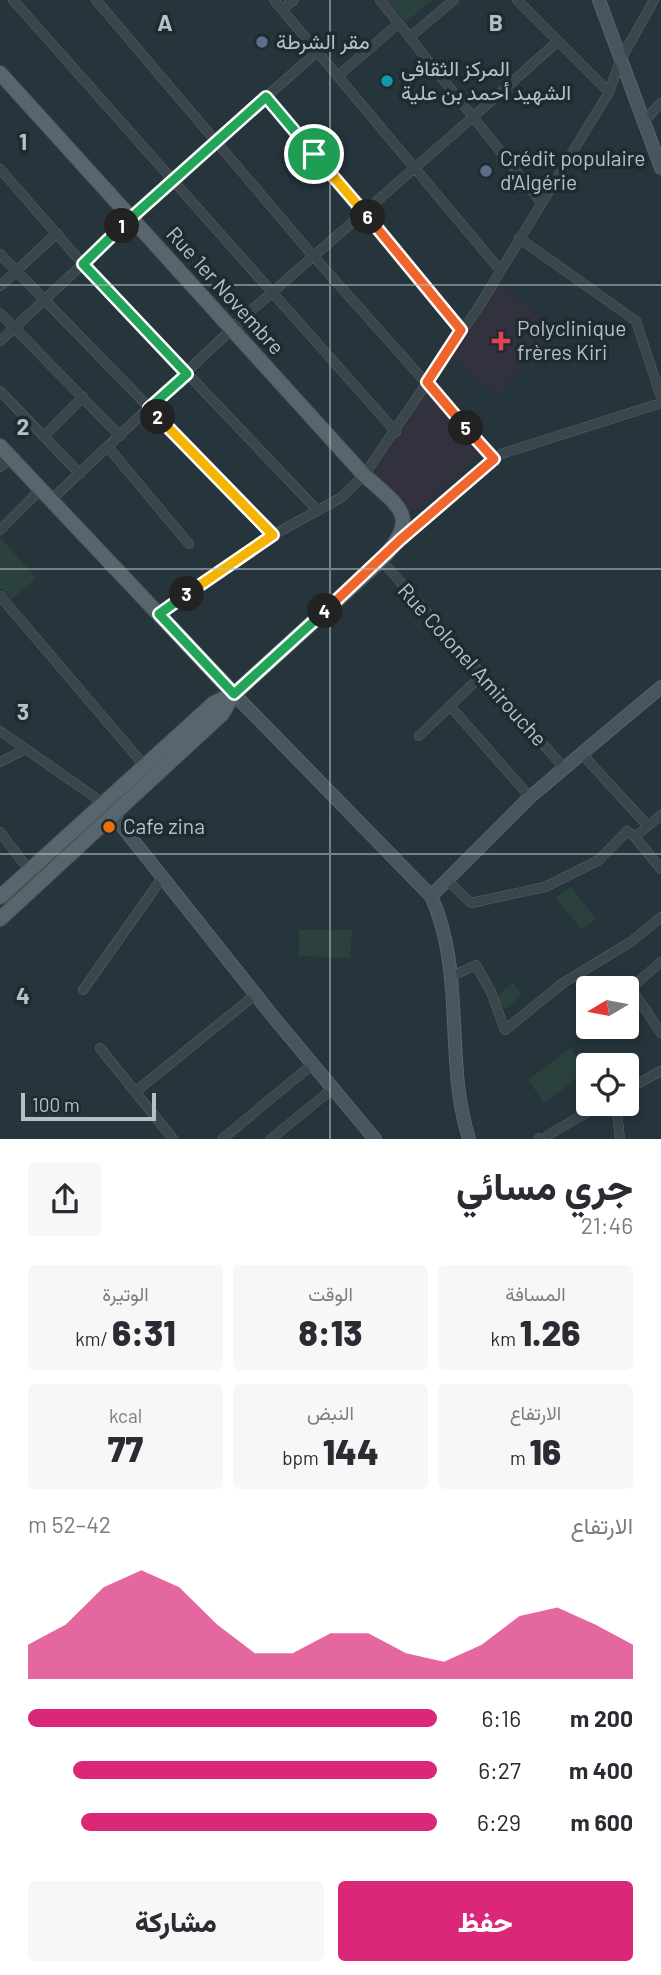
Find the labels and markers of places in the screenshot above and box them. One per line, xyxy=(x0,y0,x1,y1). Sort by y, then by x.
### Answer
place label: مقر الشرطة xyxy=(276,28,370,55)
marker: مقر الشرطة xyxy=(254,34,270,50)
place label: المركز الثقافي الشهيد أحمد بن علية xyxy=(401,55,571,106)
marker: المركز الثقافي الشهيد أحمد بن علية xyxy=(379,73,395,89)
pin xyxy=(284,124,344,184)
place label: Crédit populaire d'Algérie xyxy=(500,145,646,194)
marker: Crédit populaire d'Algérie xyxy=(478,163,494,179)
pin: 6 xyxy=(350,200,386,234)
pin: 1 xyxy=(104,208,140,244)
place label: Polyclinique frères Kiri xyxy=(517,315,626,364)
marker: Polyclinique frères Kiri xyxy=(491,331,511,351)
pin: 2 xyxy=(140,400,176,434)
pin: 5 xyxy=(448,410,484,446)
pin: 3 xyxy=(170,576,204,612)
pin: 4 xyxy=(308,594,342,628)
place label: Cafe zina xyxy=(123,813,205,838)
marker: Cafe zina xyxy=(101,819,117,835)

